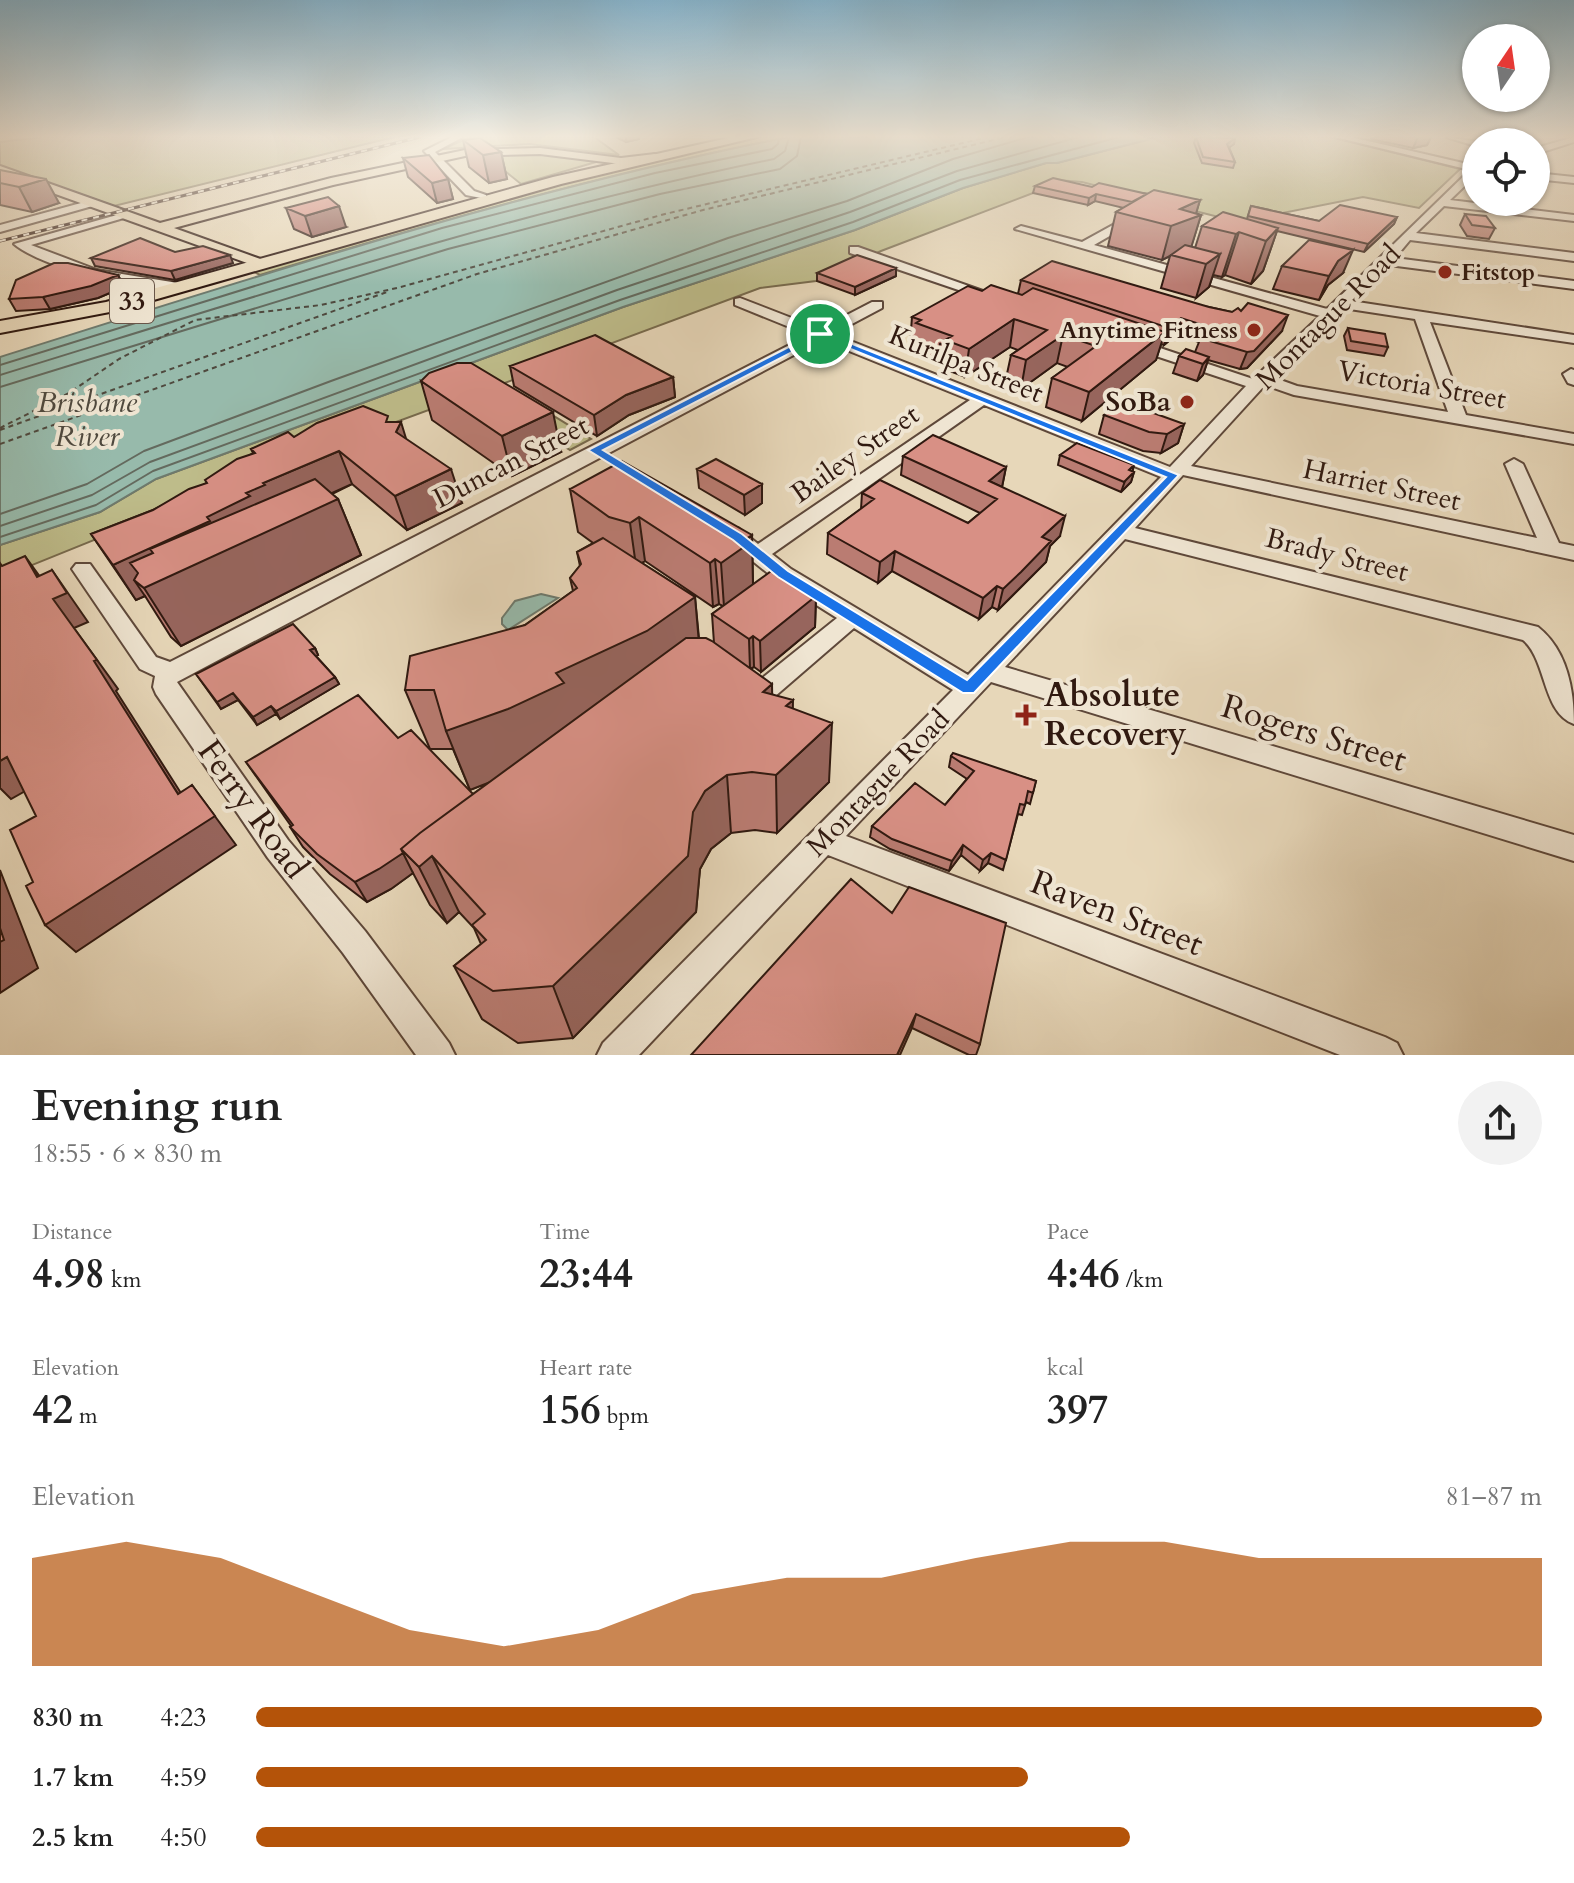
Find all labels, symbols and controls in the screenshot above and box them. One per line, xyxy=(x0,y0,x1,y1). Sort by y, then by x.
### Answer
north arrow xyxy=(1462,24,1550,112)
map controls xyxy=(1462,24,1550,216)
button: locate xyxy=(1462,128,1550,216)
street label: Montague Road xyxy=(1247,236,1409,398)
place label: Fitstop xyxy=(1461,256,1535,289)
marker: Fitstop xyxy=(1436,263,1454,281)
road number: 33 xyxy=(110,279,154,323)
pin xyxy=(786,300,854,368)
icon: arrive xyxy=(798,312,842,356)
place label: Anytime Fitness xyxy=(1059,314,1238,347)
street label: Kurilpa Street xyxy=(883,316,1049,412)
marker: Anytime Fitness xyxy=(1245,321,1263,339)
street label: Victoria Street xyxy=(1335,352,1509,419)
water label: Brisbane River xyxy=(37,382,137,457)
place label: SoBa xyxy=(1106,383,1171,421)
marker: SoBa xyxy=(1178,393,1196,411)
street label: Bailey Street xyxy=(783,396,927,512)
street label: Duncan Street xyxy=(427,406,595,517)
street label: Harriet Street xyxy=(1300,450,1464,520)
street label: Brady Street xyxy=(1262,519,1413,591)
place label: Absolute Recovery xyxy=(1044,672,1187,757)
street label: Rogers Street xyxy=(1216,683,1412,783)
street label: Montague Road xyxy=(798,701,958,865)
marker: Absolute Recovery xyxy=(1015,704,1037,726)
street label: Ferry Road xyxy=(187,730,319,888)
street label: Raven Street xyxy=(1024,859,1210,967)
text: Evening run xyxy=(32,1076,282,1136)
button: share xyxy=(1458,1081,1542,1165)
text: 18:55 · 6 × 830 m xyxy=(32,1136,222,1171)
text: Distance xyxy=(32,1217,112,1247)
text: Time xyxy=(539,1217,590,1247)
text: Pace xyxy=(1047,1217,1089,1247)
text: 4.98 xyxy=(32,1247,105,1302)
text: 23:44 xyxy=(539,1247,633,1302)
text: 4:46 xyxy=(1047,1247,1120,1302)
text: km xyxy=(105,1265,141,1295)
text: /km xyxy=(1120,1265,1163,1295)
text: Elevation xyxy=(32,1353,119,1383)
text: Heart rate xyxy=(539,1353,633,1383)
text: kcal xyxy=(1047,1353,1084,1383)
text: 42 xyxy=(32,1383,73,1438)
text: 156 xyxy=(539,1383,601,1438)
text: 397 xyxy=(1047,1383,1108,1438)
text: m xyxy=(73,1401,98,1431)
text: bpm xyxy=(601,1401,649,1431)
text: Elevation xyxy=(32,1479,135,1514)
text: 81–87 m xyxy=(1445,1479,1542,1514)
text: 830 m xyxy=(32,1700,103,1735)
text: 4:23 xyxy=(160,1700,207,1735)
text: 1.7 km xyxy=(32,1760,113,1795)
text: 4:59 xyxy=(160,1760,207,1795)
text: 2.5 km xyxy=(32,1820,113,1855)
text: 4:50 xyxy=(160,1820,207,1855)

